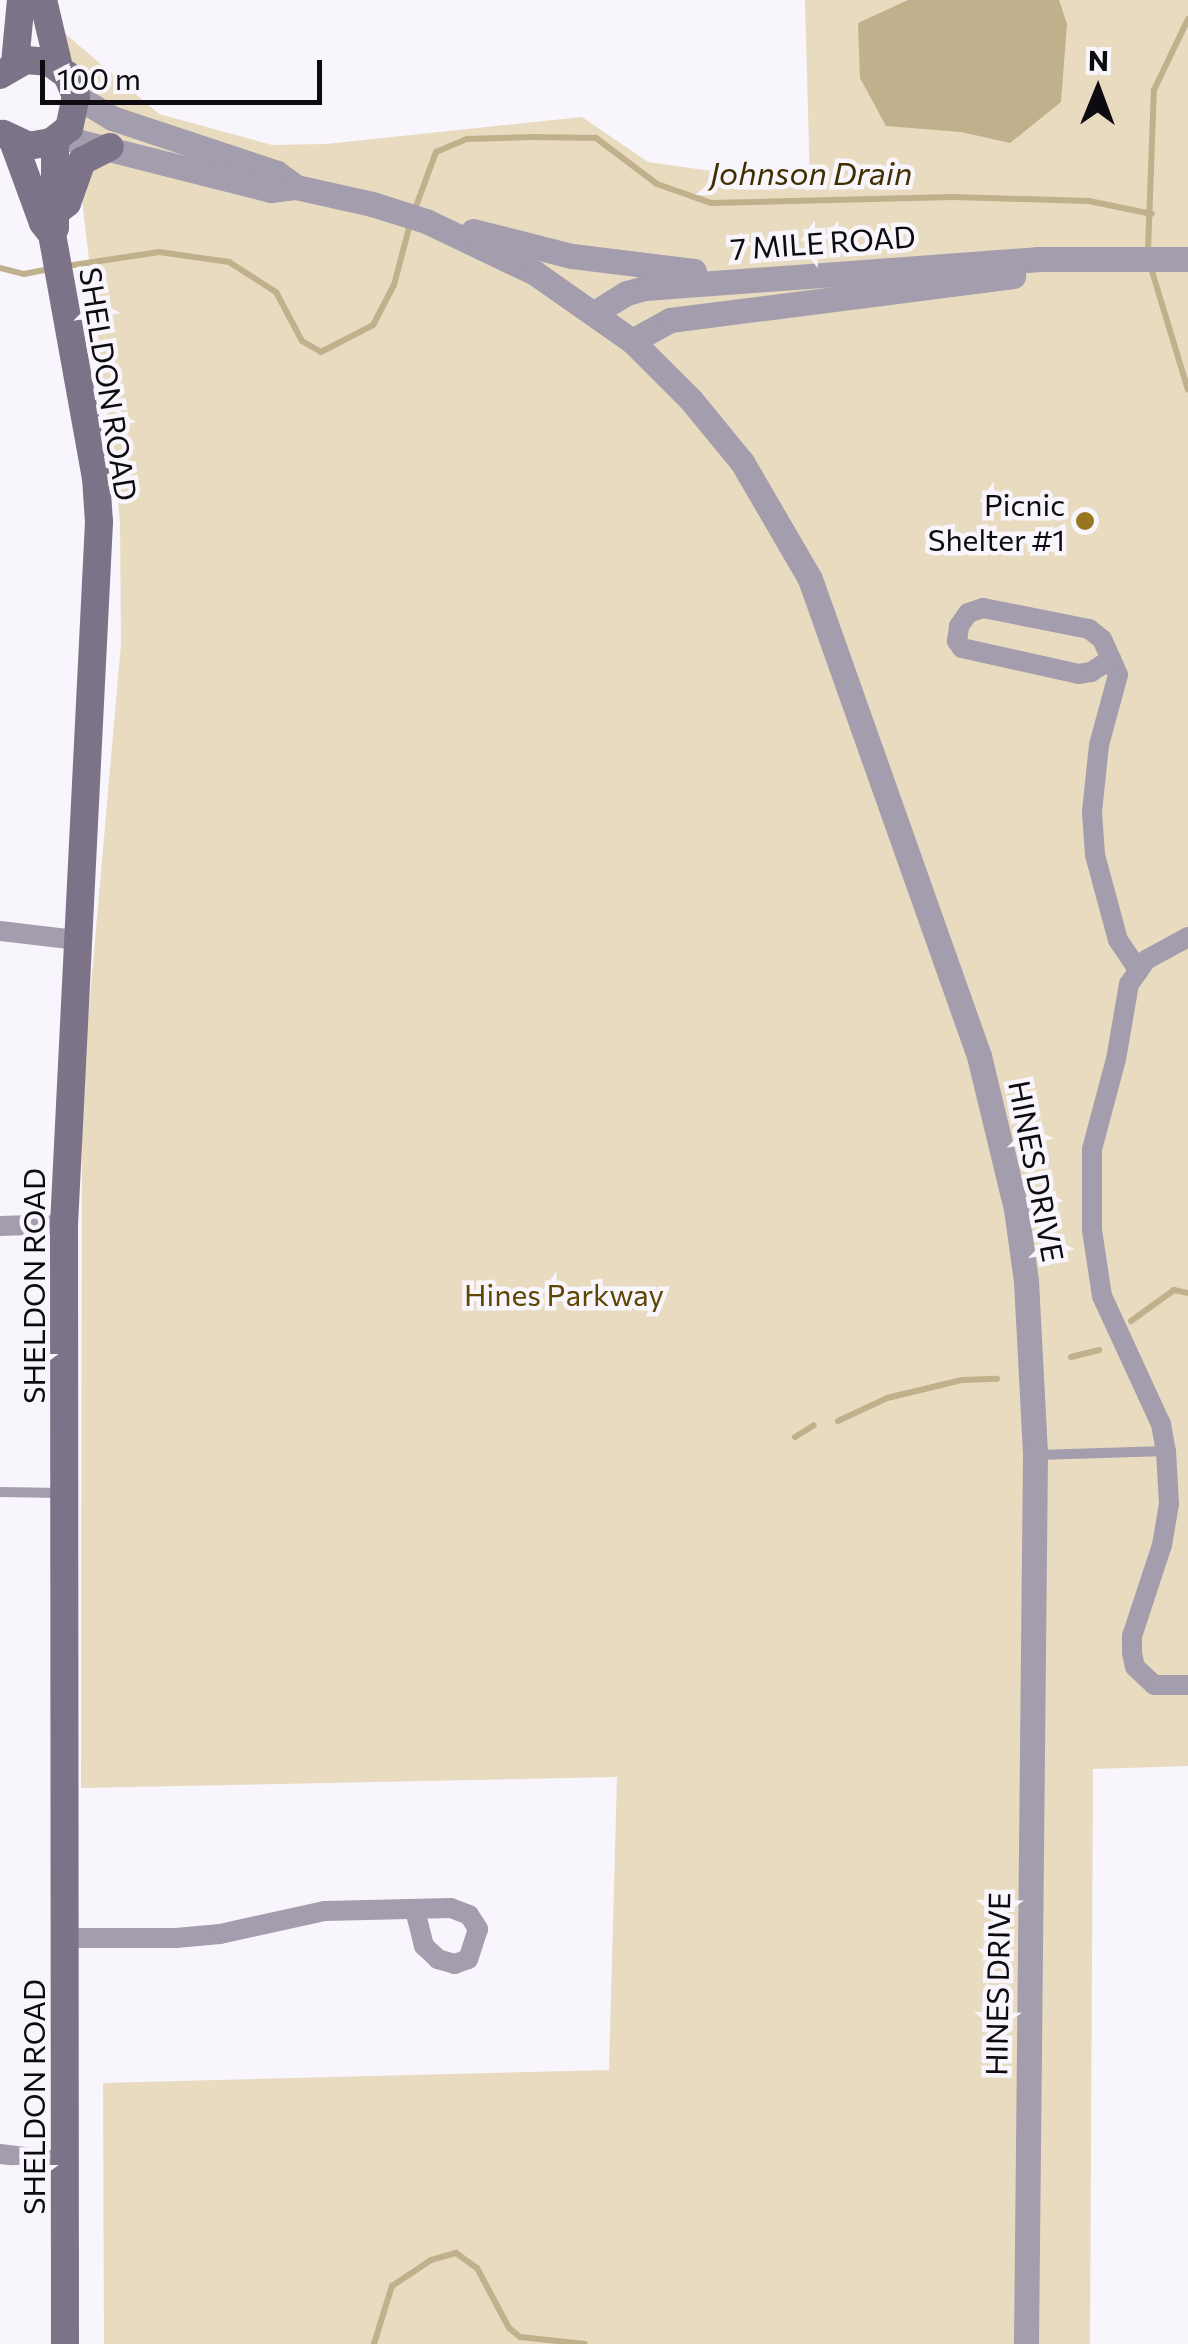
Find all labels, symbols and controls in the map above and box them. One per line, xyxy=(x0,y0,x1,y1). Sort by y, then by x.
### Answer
scale bar xyxy=(45,40,328,102)
north arrow xyxy=(1048,40,1148,140)
text: N xyxy=(1088,43,1109,77)
text: 100 m xyxy=(57,59,141,96)
water label: Johnson Drain xyxy=(710,153,912,191)
street label: 7 MILE ROAD xyxy=(729,218,917,266)
street label: SHELDON ROAD xyxy=(73,265,145,503)
place label: Picnic Shelter #1 xyxy=(928,486,1065,556)
marker: Picnic Shelter #1 xyxy=(1074,510,1096,532)
street label: HINES DRIVE xyxy=(1002,1077,1072,1265)
street label: SHELDON ROAD xyxy=(15,1168,51,1404)
park label: Hines Parkway xyxy=(464,1276,664,1312)
street label: HINES DRIVE xyxy=(977,1892,1017,2076)
street label: SHELDON ROAD xyxy=(15,1979,51,2215)

